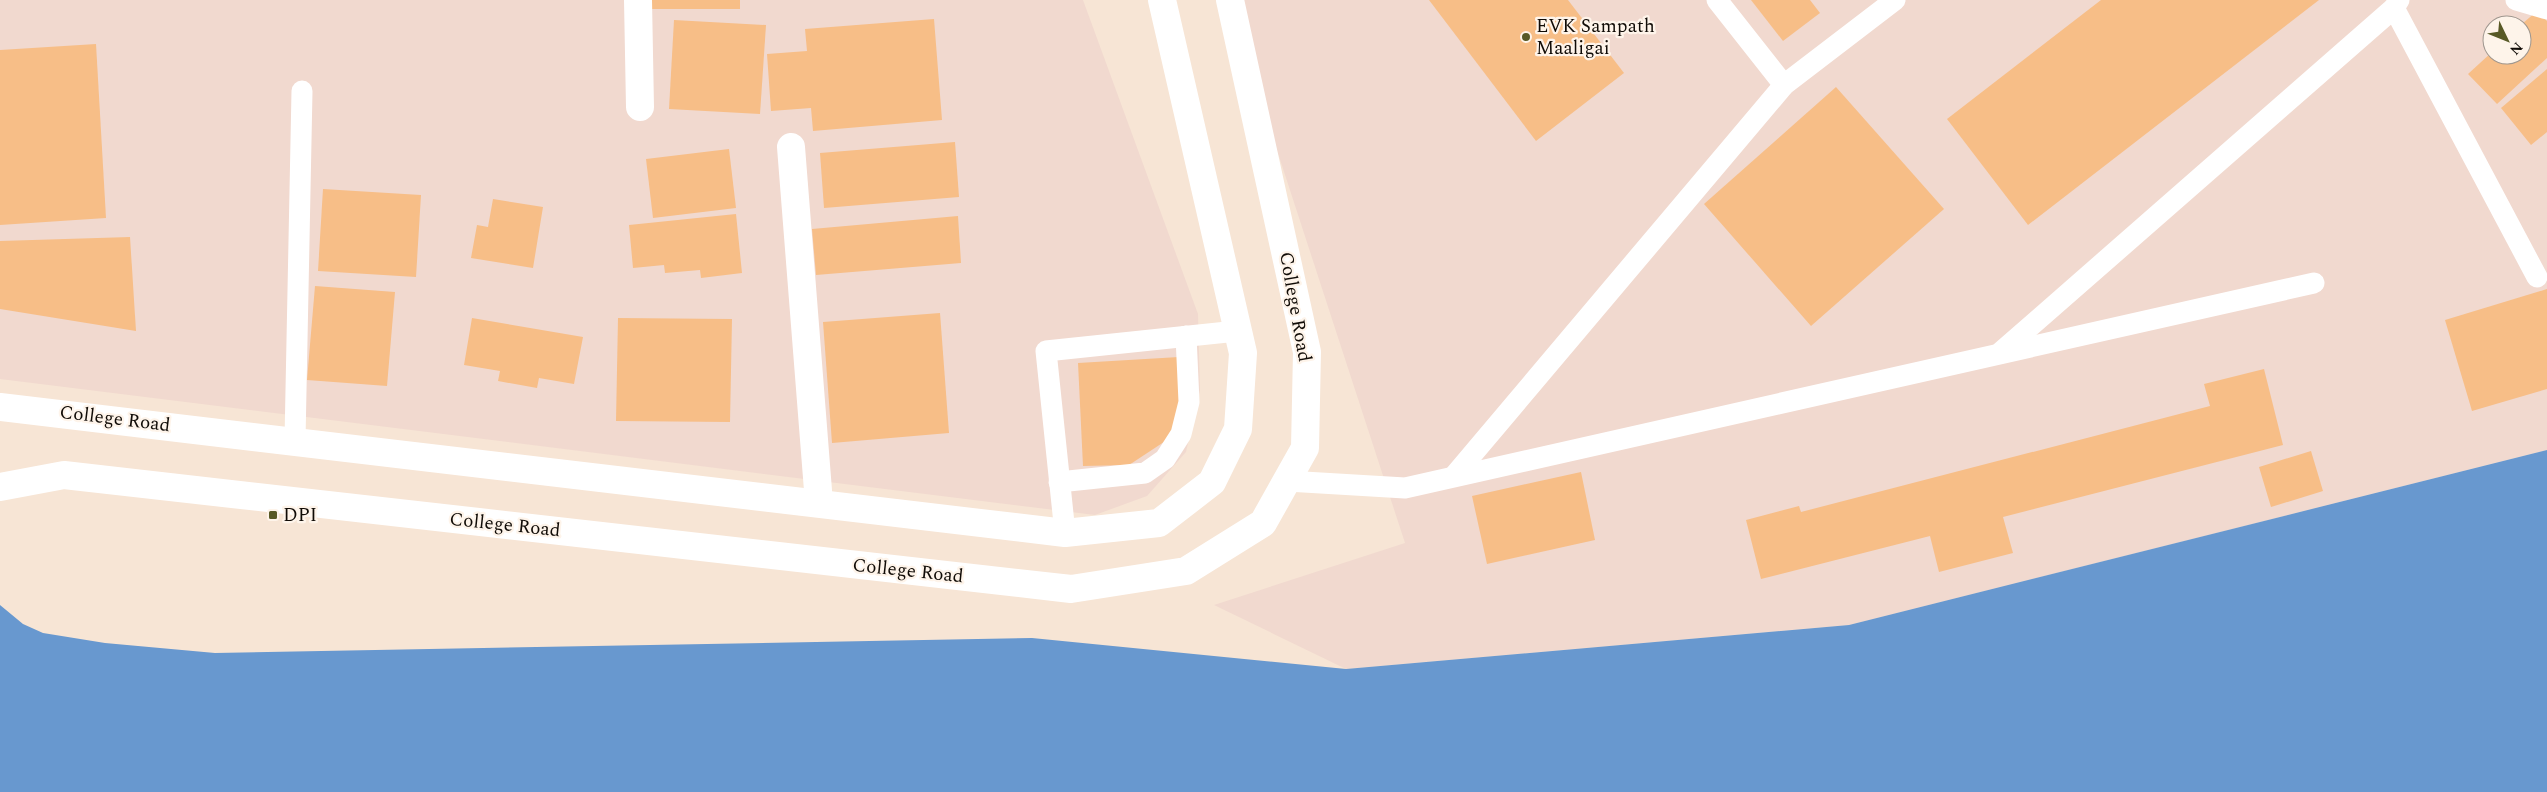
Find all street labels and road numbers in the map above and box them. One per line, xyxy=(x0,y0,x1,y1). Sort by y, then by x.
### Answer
street label: College Road xyxy=(1271,250,1319,364)
street label: College Road xyxy=(58,398,172,440)
street label: College Road xyxy=(448,505,562,545)
street label: College Road xyxy=(851,551,965,591)

